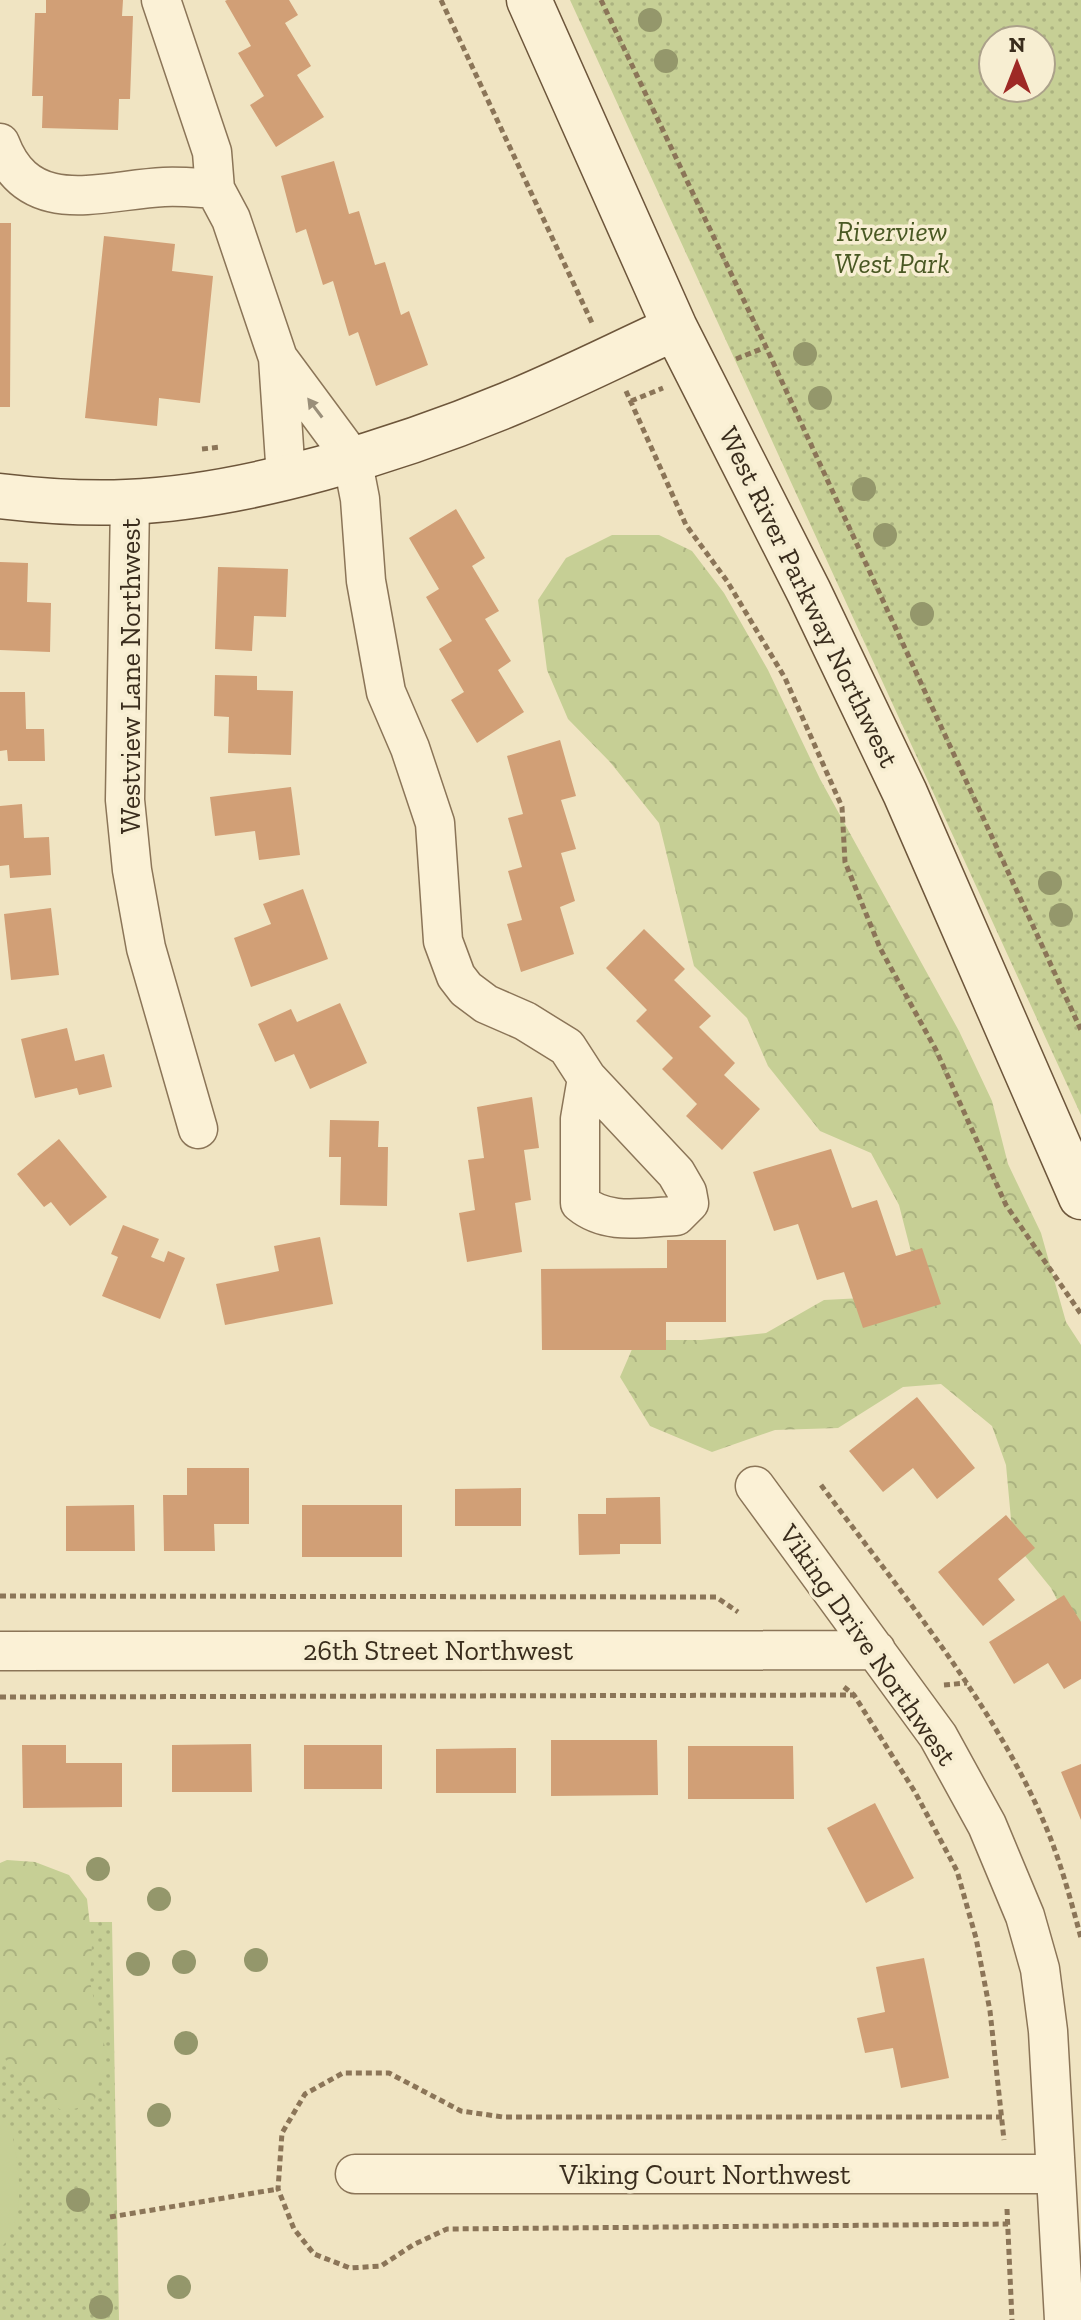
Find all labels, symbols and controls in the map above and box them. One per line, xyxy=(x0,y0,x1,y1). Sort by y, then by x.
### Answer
north arrow xyxy=(977,24,1057,104)
text: N xyxy=(1009,31,1026,58)
park label: Riverview West Park xyxy=(834,215,950,280)
one-way arrow xyxy=(308,398,324,418)
street label: West River Parkway Northwest xyxy=(712,421,906,773)
street label: Westview Lane Northwest xyxy=(114,517,147,834)
street label: Viking Drive Northwest xyxy=(772,1517,964,1772)
street label: 26th Street Northwest xyxy=(303,1634,574,1667)
street label: Viking Court Northwest xyxy=(559,2158,851,2191)

